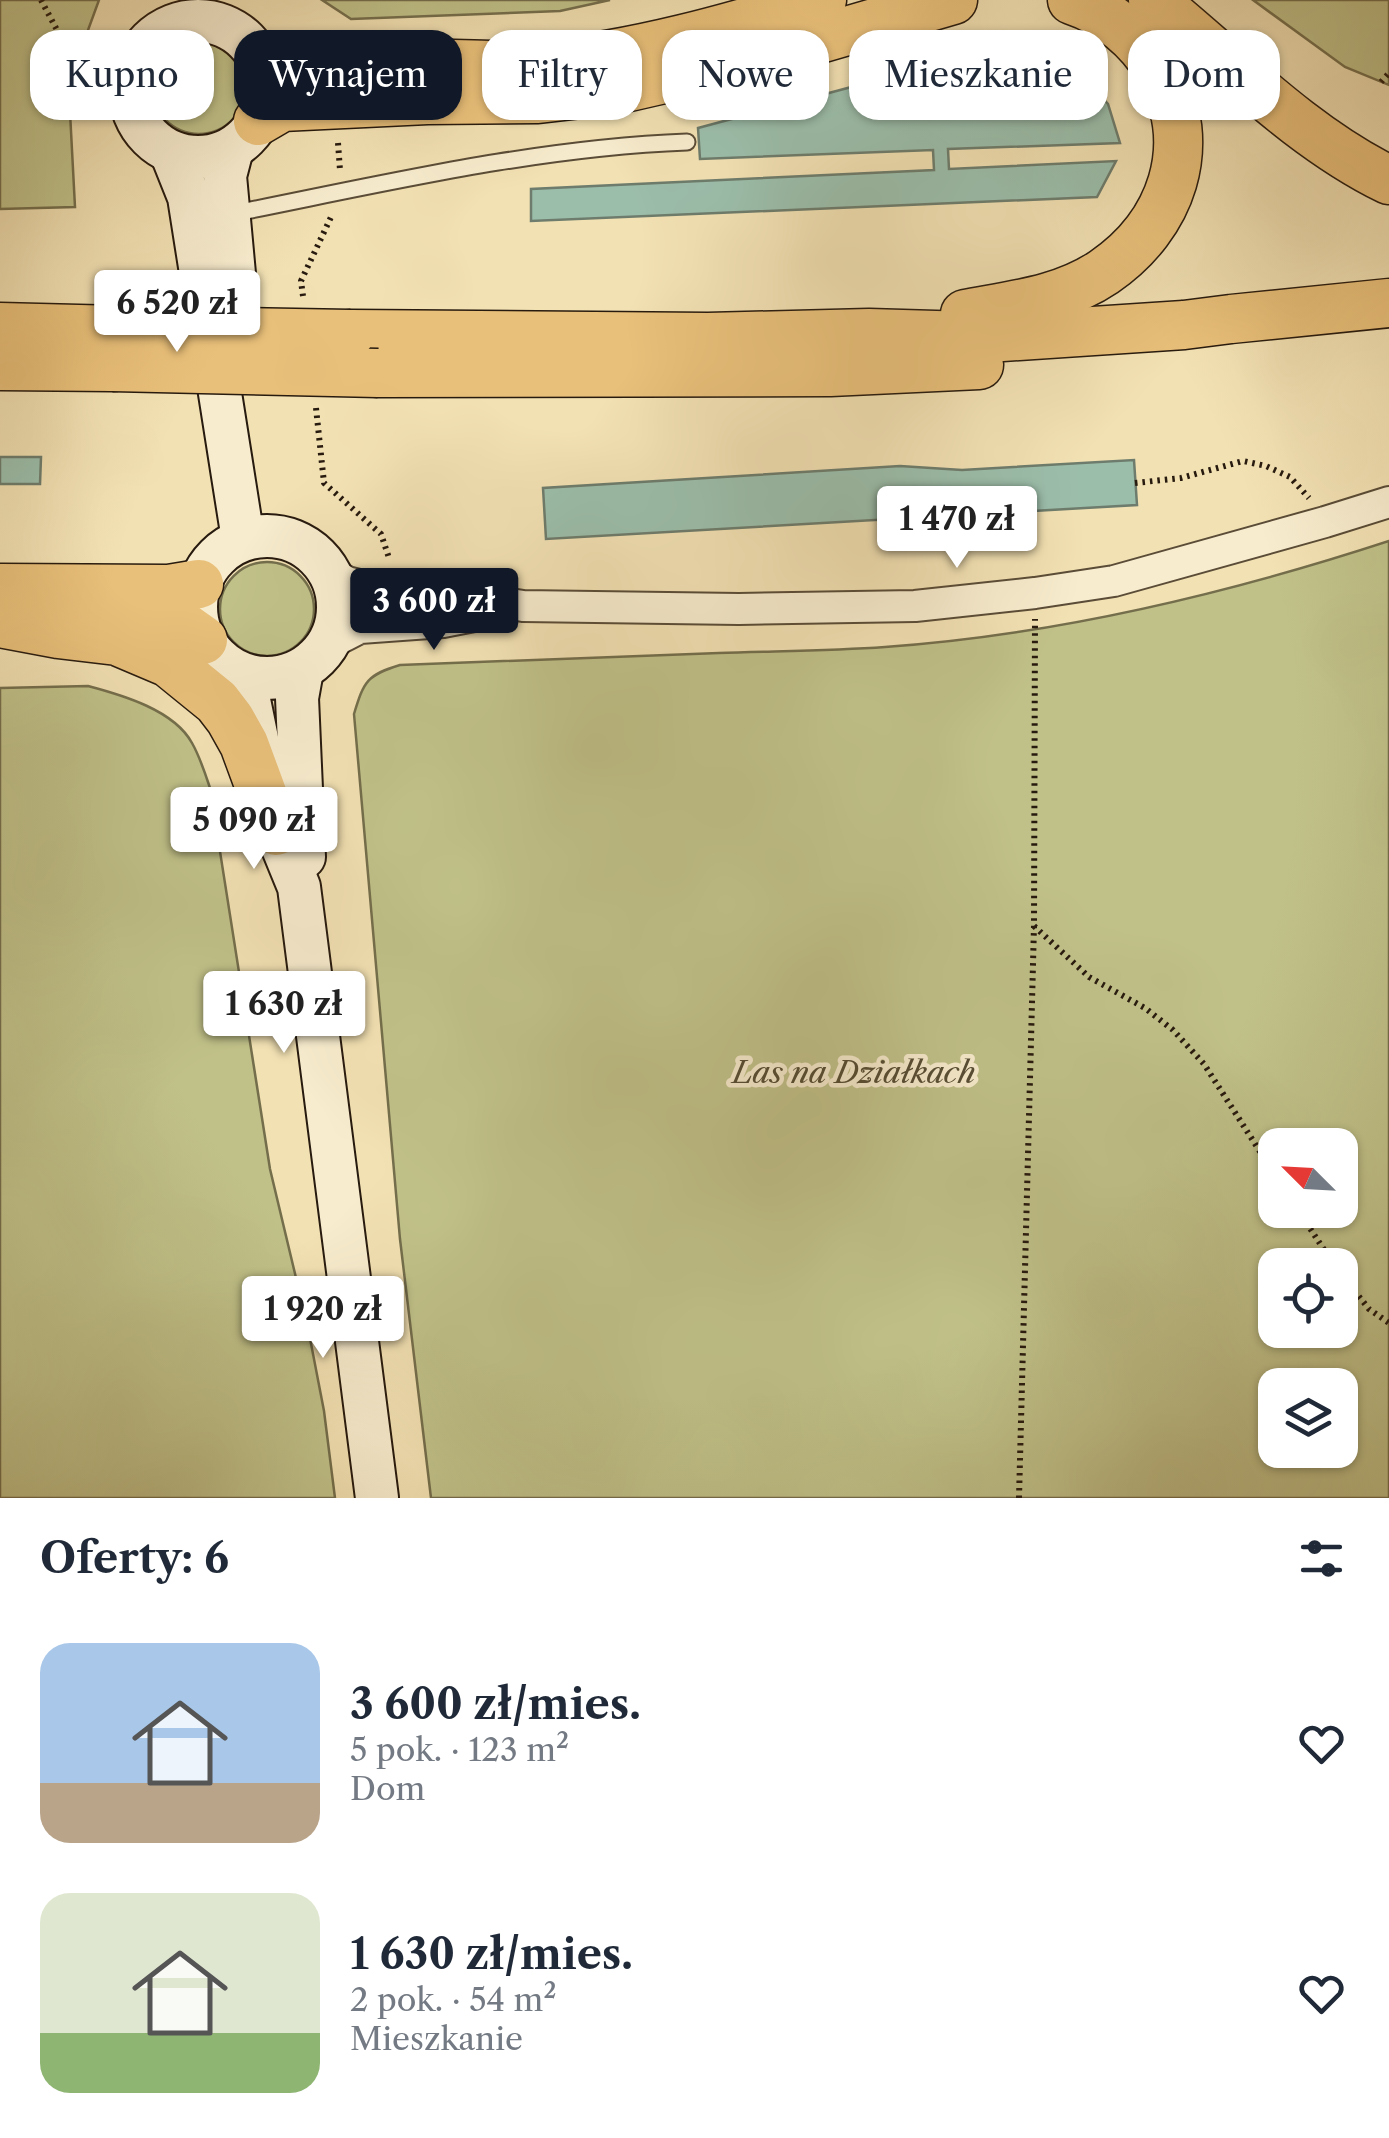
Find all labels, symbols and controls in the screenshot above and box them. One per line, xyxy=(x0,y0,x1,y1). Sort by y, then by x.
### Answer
chip: Kupno xyxy=(30,30,214,120)
chip: Wynajem xyxy=(234,30,462,120)
chip: Filtry xyxy=(482,30,642,120)
chip: Nowe xyxy=(662,30,829,120)
chip: Mieszkanie xyxy=(849,30,1108,120)
chip: Dom xyxy=(1128,30,1280,120)
pin: 6 520 zł xyxy=(74,270,280,355)
text: 6 520 zł xyxy=(116,283,238,322)
pin: 1 470 zł xyxy=(854,486,1060,571)
text: 1 470 zł xyxy=(899,499,1015,538)
pin: 3 600 zł xyxy=(331,568,537,653)
text: 3 600 zł xyxy=(372,581,496,620)
pin: 5 090 zł xyxy=(151,787,357,872)
text: 5 090 zł xyxy=(192,800,316,839)
pin: 1 630 zł xyxy=(181,971,387,1056)
text: 1 630 zł xyxy=(225,984,343,1023)
park label: Las na Działkach xyxy=(731,1054,975,1091)
north arrow xyxy=(1258,1128,1358,1228)
map controls xyxy=(1258,1128,1358,1468)
button: locate xyxy=(1258,1248,1358,1348)
pin: 1 920 zł xyxy=(220,1276,426,1361)
text: 1 920 zł xyxy=(264,1289,382,1328)
button: layers xyxy=(1258,1368,1358,1468)
icon: filters xyxy=(1294,1531,1349,1586)
text: Oferty: 6 xyxy=(40,1532,229,1584)
text: 3 600 zł/mies. xyxy=(350,1678,641,1730)
icon: home xyxy=(120,1683,240,1803)
icon: heart xyxy=(1294,1716,1349,1771)
text: 5 pok. · 123 m² xyxy=(350,1730,569,1769)
text: Dom xyxy=(350,1769,425,1808)
text: 1 630 zł/mies. xyxy=(350,1928,633,1980)
icon: home xyxy=(120,1933,240,2053)
icon: heart xyxy=(1294,1966,1349,2021)
text: 2 pok. · 54 m² xyxy=(350,1980,556,2019)
text: Mieszkanie xyxy=(350,2019,523,2058)

